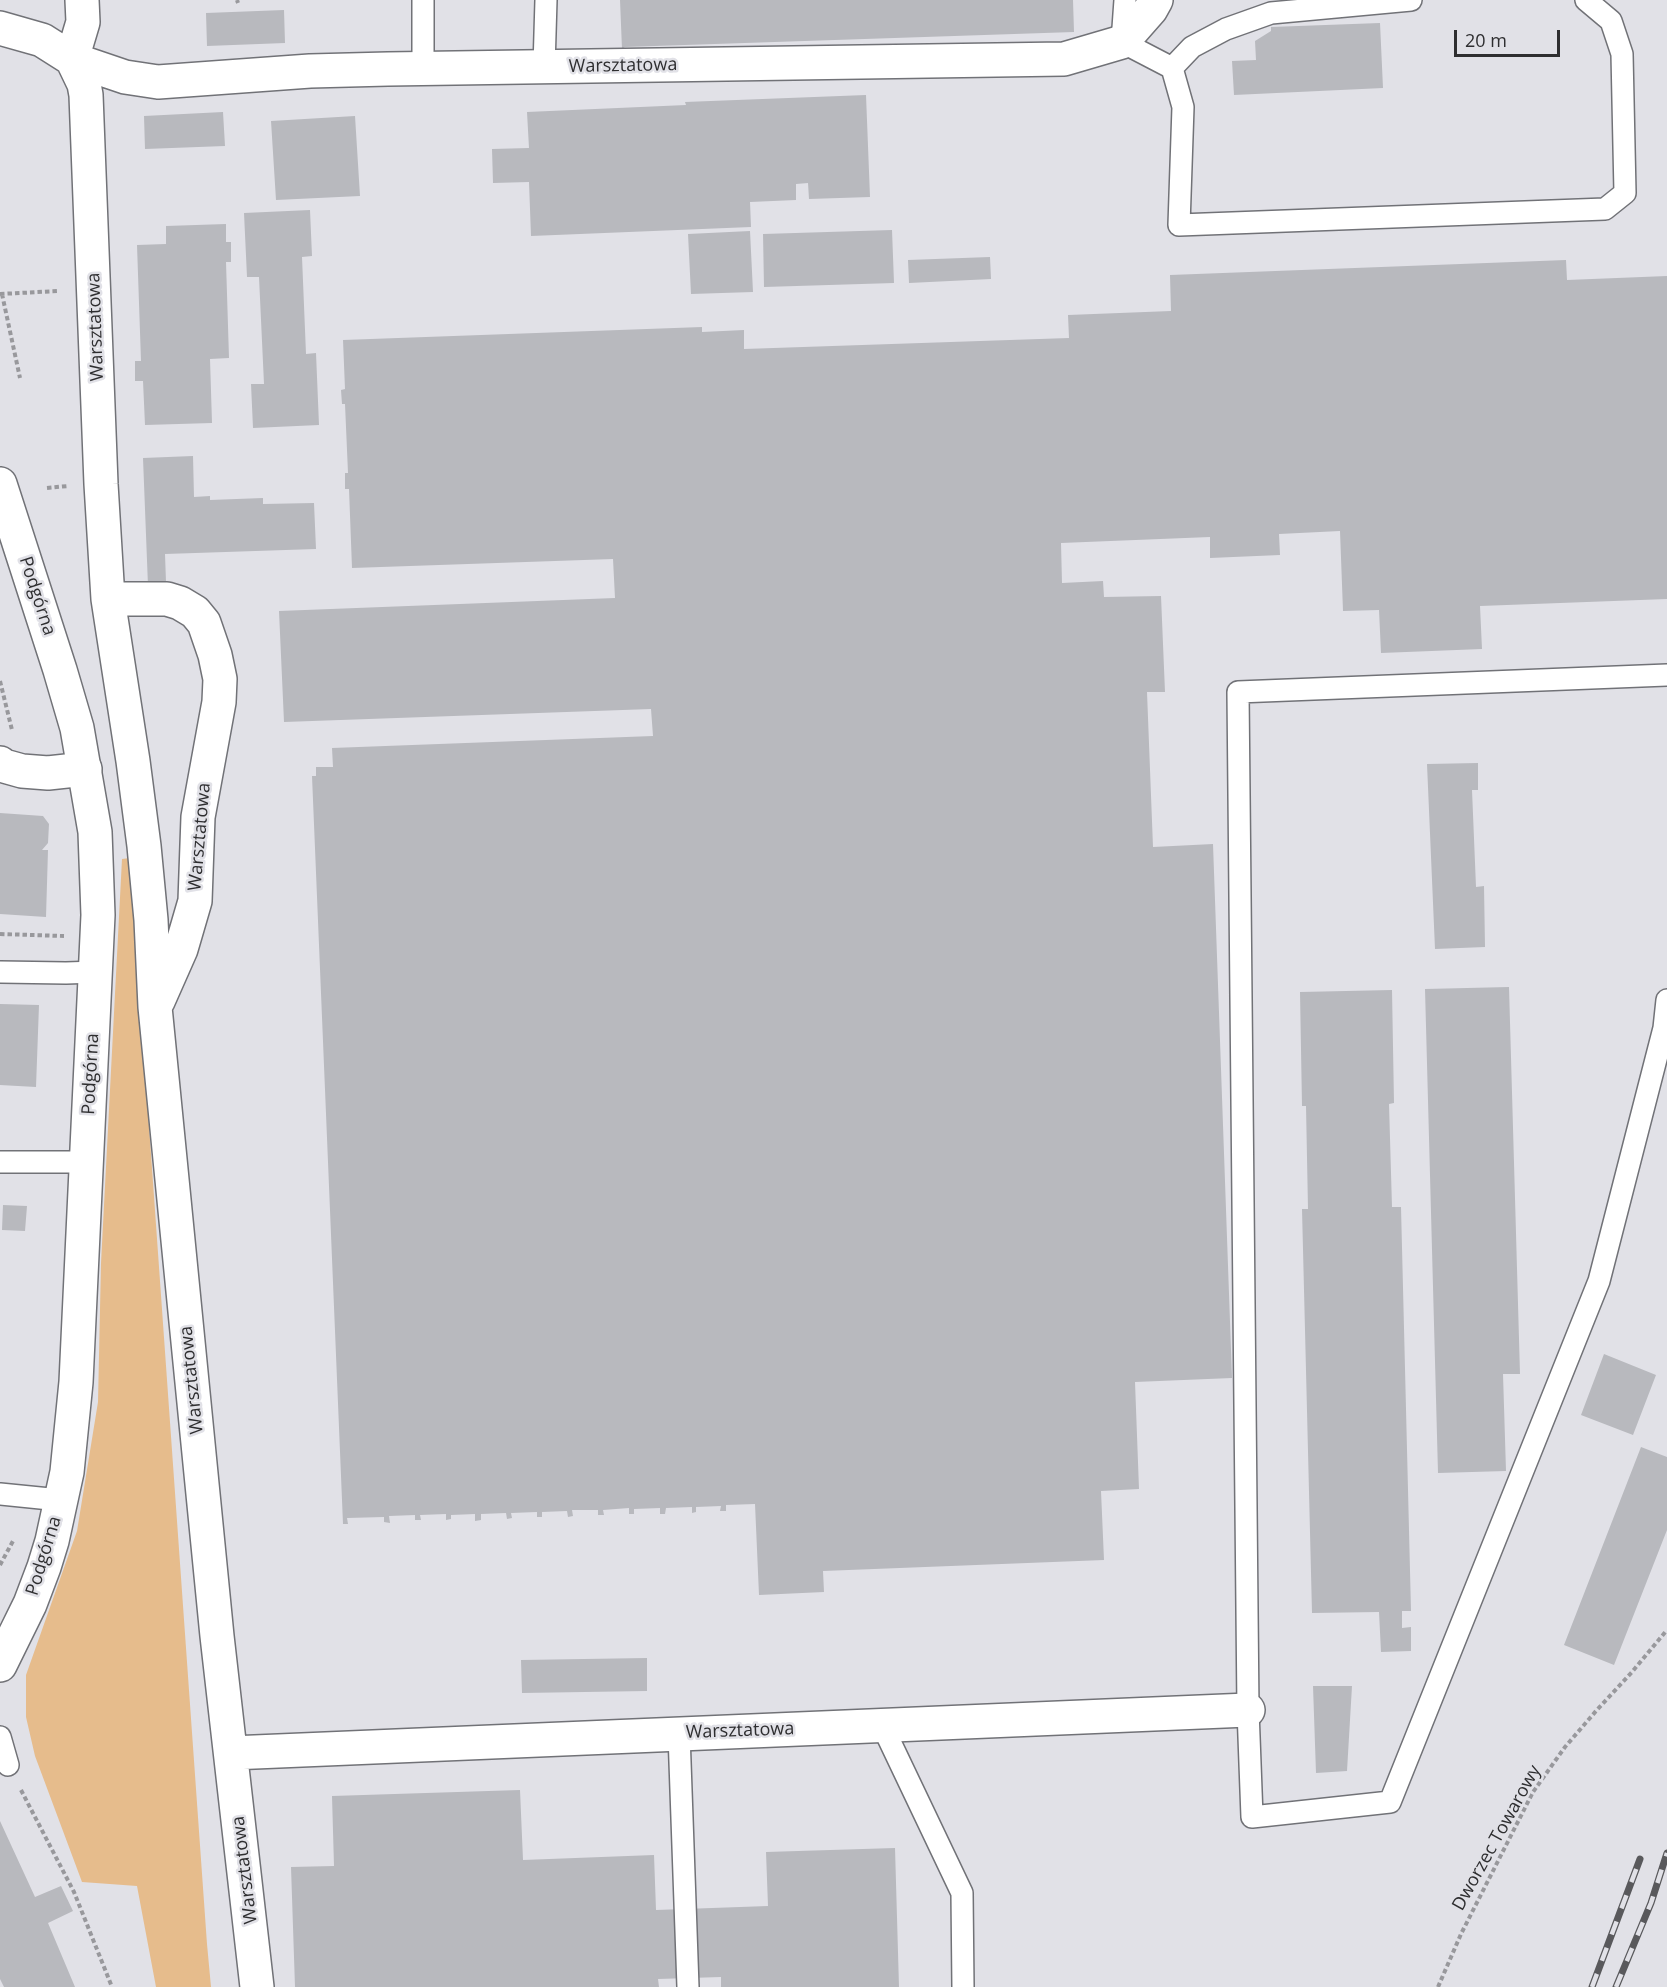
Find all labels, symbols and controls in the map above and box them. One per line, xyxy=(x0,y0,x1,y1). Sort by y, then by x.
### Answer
scale bar xyxy=(1457,18,1564,56)
text: 20 m xyxy=(1465,28,1507,52)
street label: Warsztatowa xyxy=(569,54,677,78)
street label: Warsztatowa xyxy=(83,272,109,382)
street label: Podgórna xyxy=(14,554,60,638)
street label: Warsztatowa xyxy=(185,782,215,892)
street label: Podgórna xyxy=(78,1033,104,1115)
street label: Warsztatowa xyxy=(176,1325,208,1435)
street label: Podgórna xyxy=(22,1514,66,1598)
street label: Warsztatowa xyxy=(685,1718,795,1744)
street label: Dworzec Towarowy xyxy=(1448,1762,1546,1914)
street label: Warsztatowa xyxy=(228,1815,262,1925)

